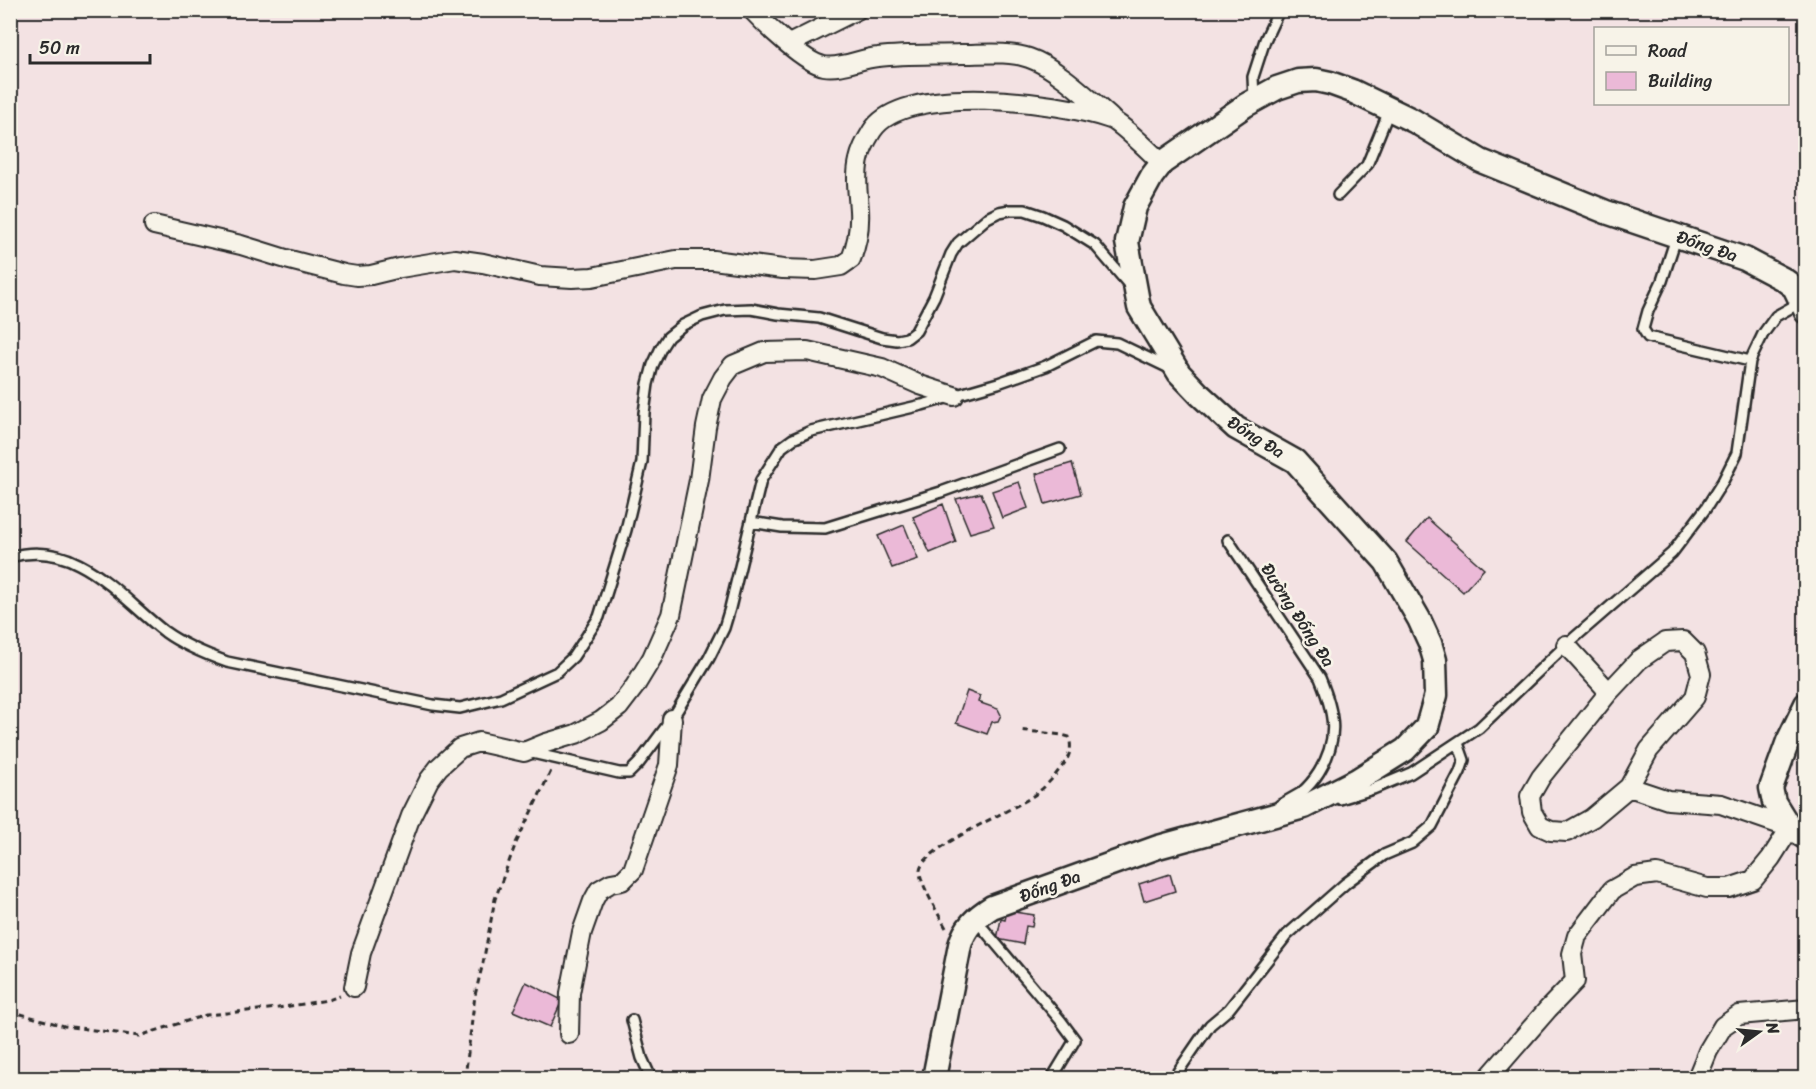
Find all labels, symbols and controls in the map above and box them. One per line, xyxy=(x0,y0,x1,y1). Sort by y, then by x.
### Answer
scale bar xyxy=(30,27,150,65)
legend xyxy=(1594,27,1789,105)
text: 50 m xyxy=(39,32,80,64)
text: Road xyxy=(1648,35,1688,67)
text: Building xyxy=(1648,65,1712,97)
street label: Đống Đa xyxy=(1672,221,1742,271)
street label: Đống Đa xyxy=(1221,407,1291,467)
street label: Đường Đống Đa xyxy=(1252,556,1344,674)
street label: Đống Đa xyxy=(1015,860,1085,912)
north arrow xyxy=(1729,1002,1789,1062)
text: N xyxy=(1757,1018,1789,1038)

